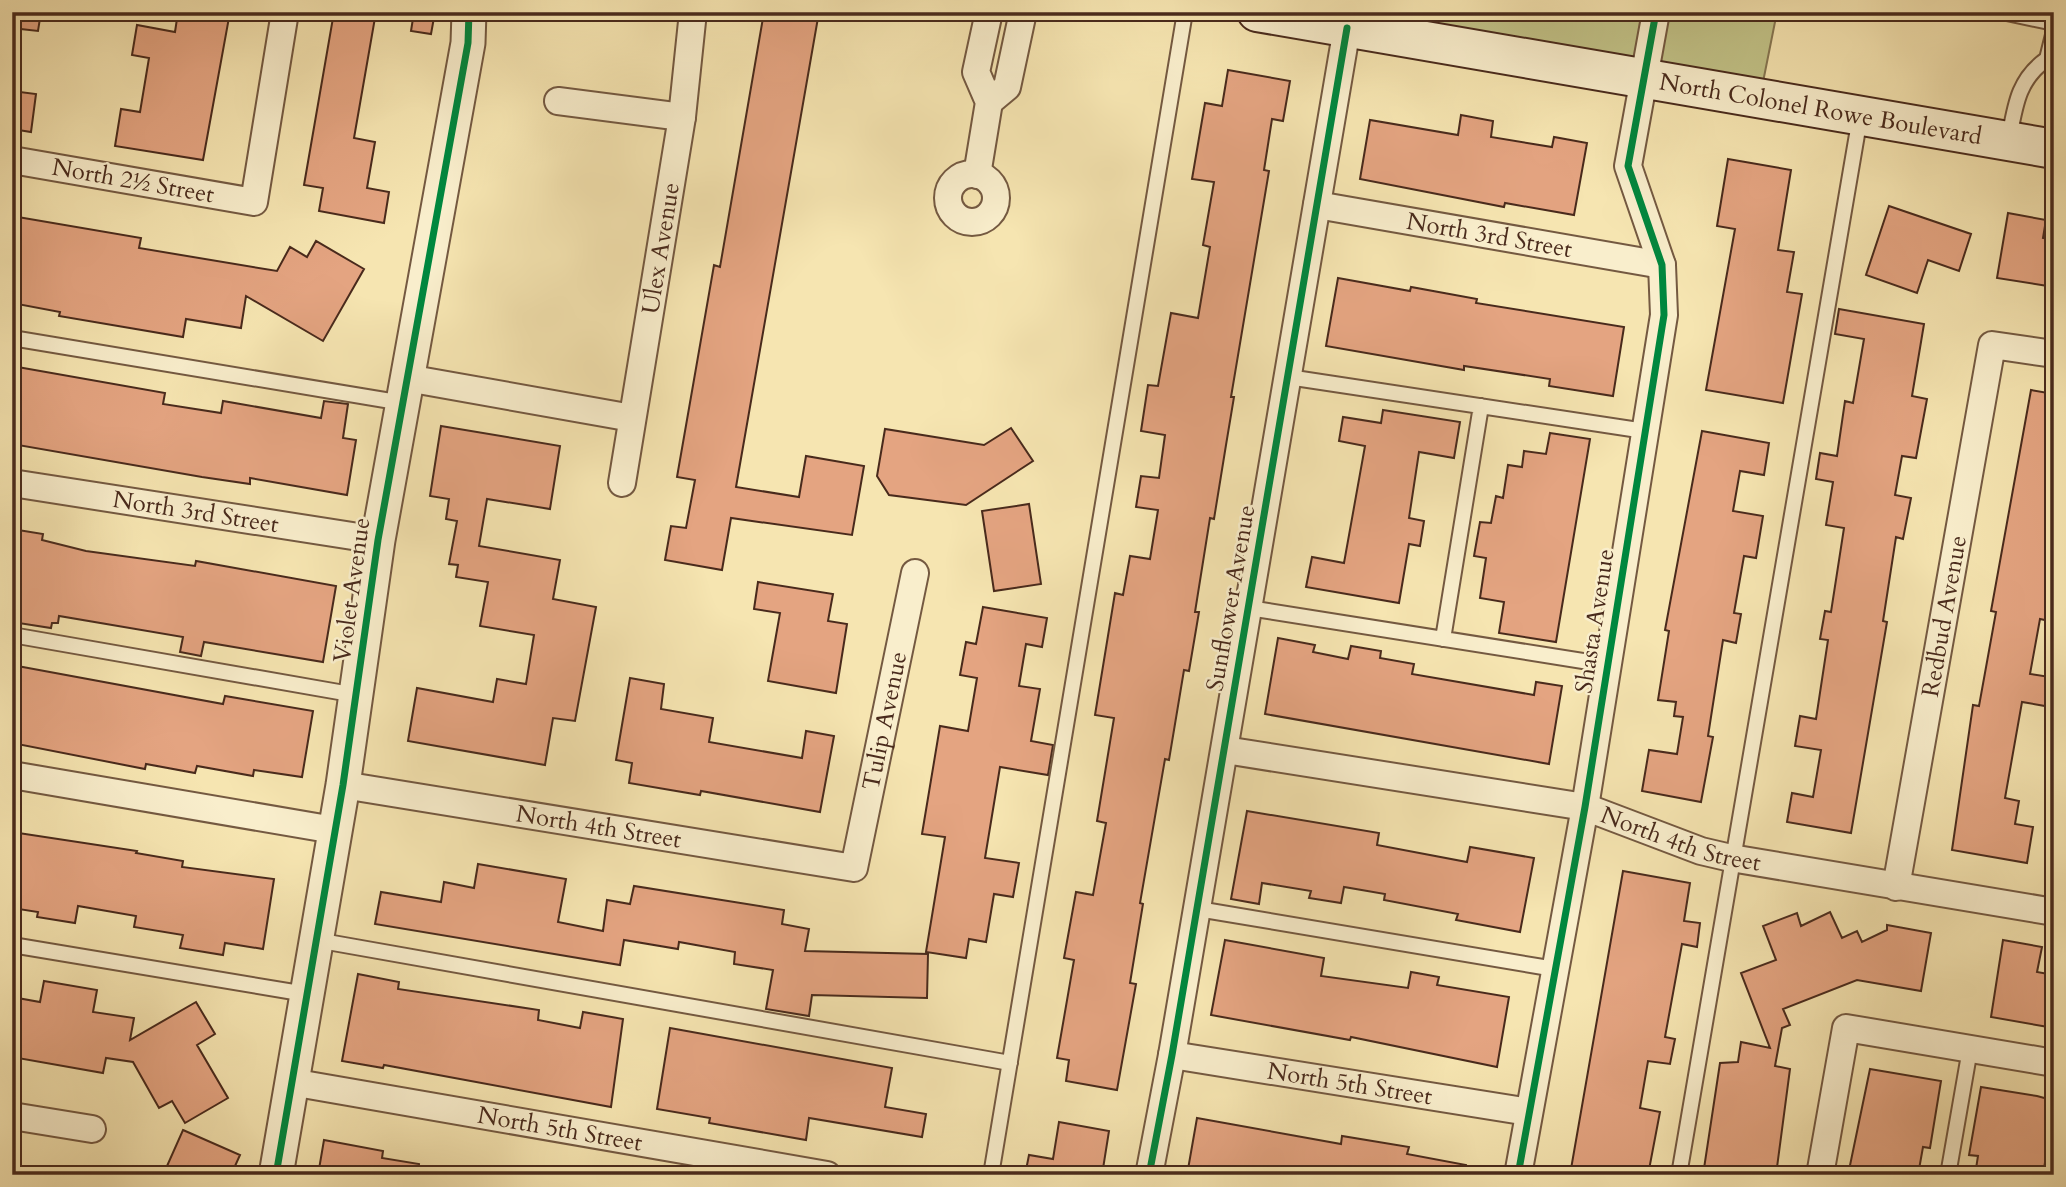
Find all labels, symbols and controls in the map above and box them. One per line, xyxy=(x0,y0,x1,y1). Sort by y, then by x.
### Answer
street label: North Colonel Rowe Boulevard xyxy=(1657,65,1985,153)
street label: North 2½ Street xyxy=(49,151,217,212)
street label: Ulex Avenue xyxy=(633,180,688,316)
street label: North 3rd Street xyxy=(1404,204,1575,266)
street label: North 3rd Street xyxy=(110,482,282,541)
street label: Sunflower Avenue xyxy=(1198,502,1264,694)
street label: Violet Avenue xyxy=(325,515,379,665)
street label: Redbud Avenue xyxy=(1913,533,1974,700)
street label: Shasta Avenue xyxy=(1567,546,1623,696)
street label: Tulip Avenue xyxy=(854,649,915,793)
street label: North 4th Street xyxy=(514,797,684,856)
street label: North 4th Street xyxy=(1596,798,1764,879)
street label: North 5th Street xyxy=(1265,1054,1435,1113)
street label: North 5th Street xyxy=(475,1098,645,1159)

